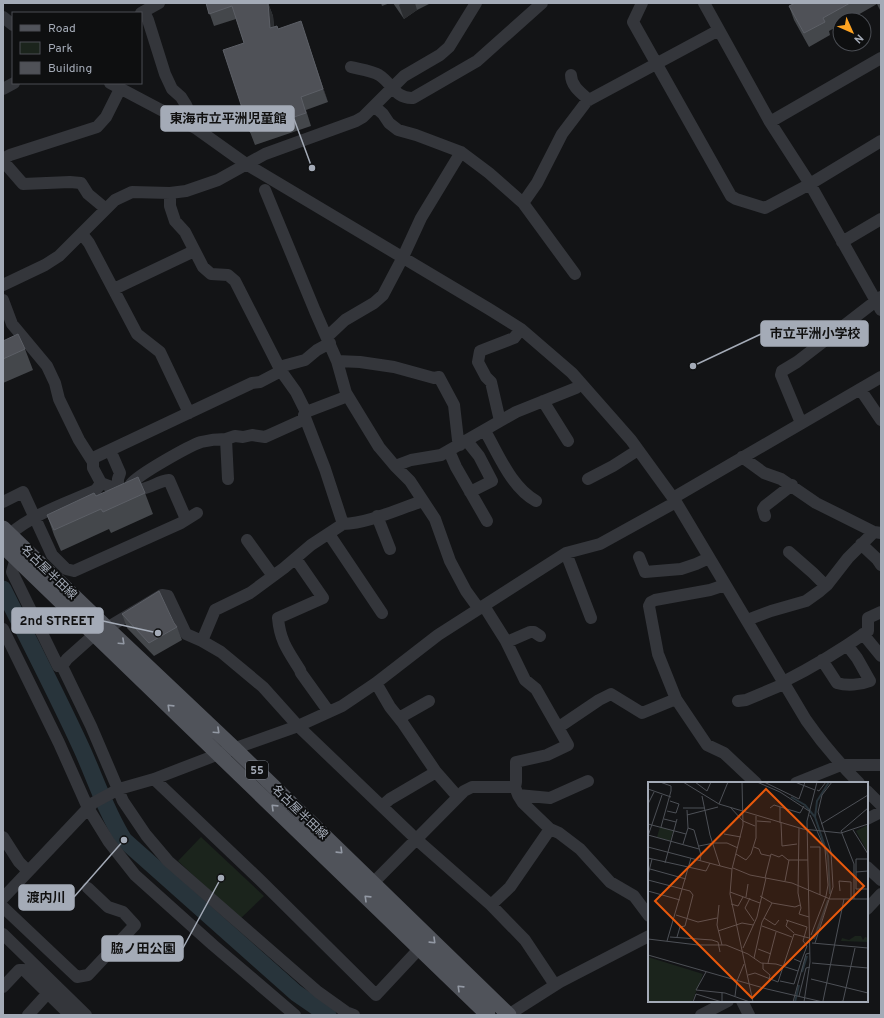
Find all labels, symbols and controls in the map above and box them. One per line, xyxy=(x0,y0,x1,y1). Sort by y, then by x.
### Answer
legend xyxy=(12,12,142,84)
north arrow xyxy=(832,12,872,52)
text: Road xyxy=(48,21,76,37)
text: N xyxy=(851,31,866,46)
text: Park xyxy=(48,41,73,57)
text: Building xyxy=(48,61,92,77)
callout: 東海市立平洲児童館 xyxy=(161,106,294,131)
text: 東海市立平洲児童館 xyxy=(169,111,287,128)
callout: 市立平洲小学校 xyxy=(761,321,868,346)
text: 市立平洲小学校 xyxy=(769,326,861,343)
street label: 名古屋半田線 xyxy=(17,542,80,603)
callout: 2nd STREET xyxy=(12,608,103,633)
text: 2nd STREET xyxy=(20,614,95,630)
one-way arrow xyxy=(117,638,125,645)
one-way arrow xyxy=(167,704,175,712)
one-way arrow xyxy=(212,727,219,734)
road number: 55 xyxy=(246,761,268,779)
street label: 名古屋半田線 xyxy=(268,782,331,843)
inset map xyxy=(648,782,868,1002)
one-way arrow xyxy=(271,804,279,812)
one-way arrow xyxy=(335,846,343,854)
callout: 渡内川 xyxy=(19,885,74,910)
text: 渡内川 xyxy=(26,890,66,907)
one-way arrow xyxy=(364,895,372,902)
callout: 脇ノ田公園 xyxy=(102,936,183,961)
one-way arrow xyxy=(428,937,436,944)
text: 脇ノ田公園 xyxy=(110,942,176,958)
one-way arrow xyxy=(457,985,465,993)

